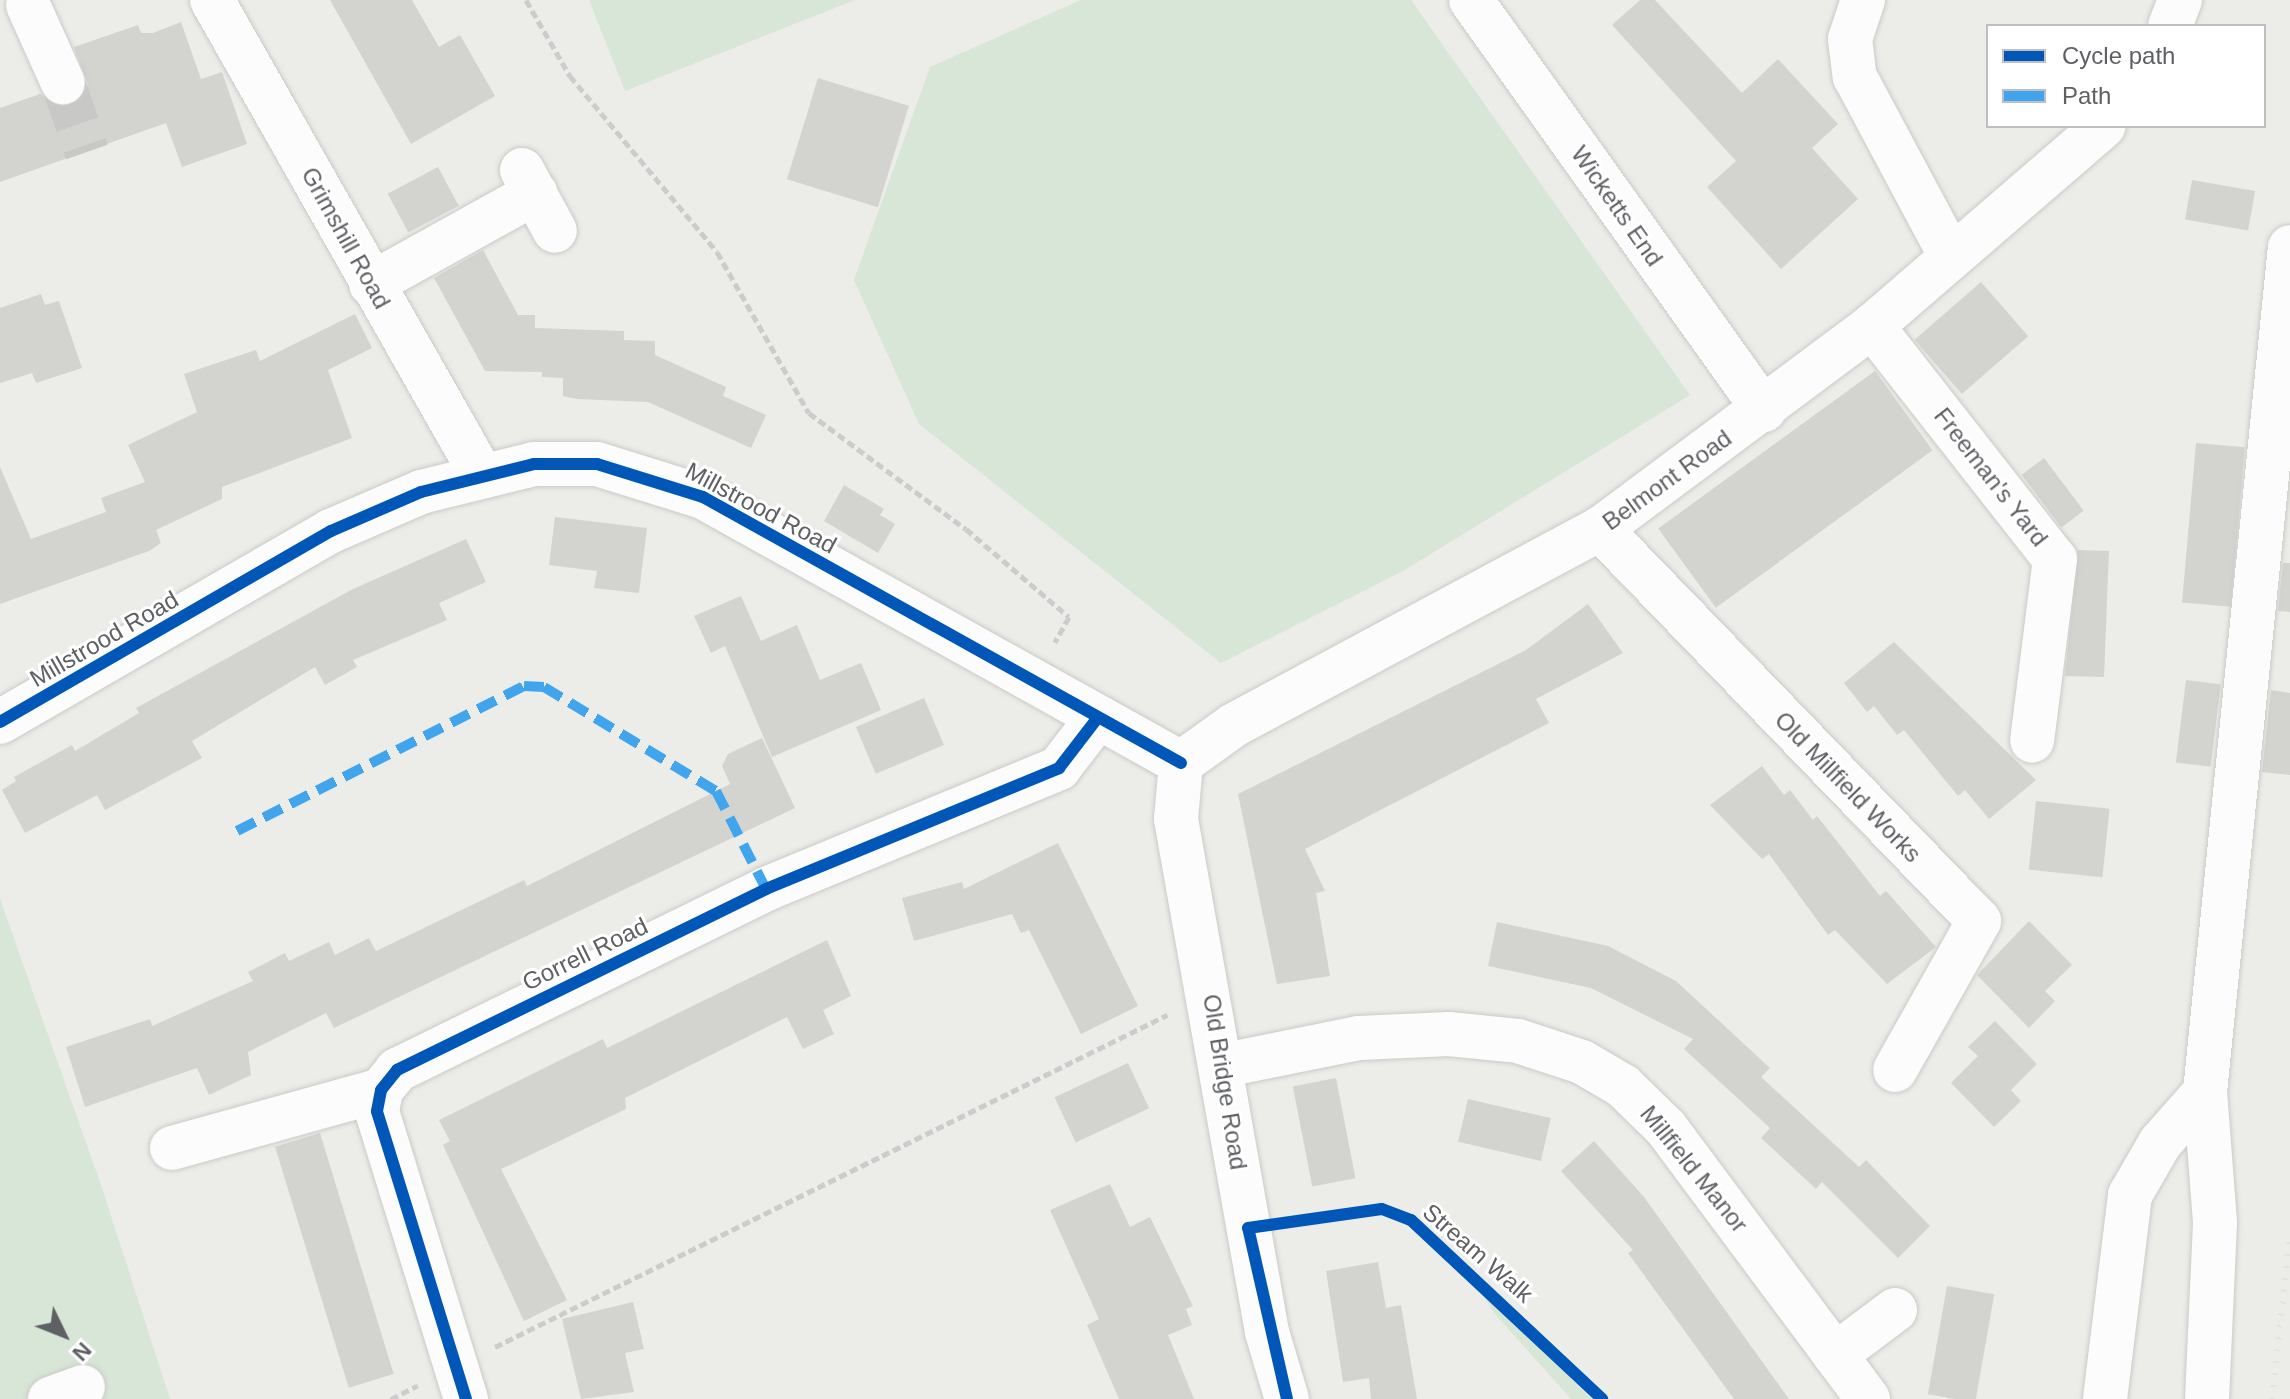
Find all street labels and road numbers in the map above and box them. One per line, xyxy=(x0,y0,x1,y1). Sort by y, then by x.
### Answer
street label: Wicketts End xyxy=(1565,140,1669,272)
street label: Grimshill Road xyxy=(295,162,397,314)
street label: Freeman's Yard xyxy=(1928,402,2054,552)
street label: Belmont Road xyxy=(1597,424,1737,536)
street label: Millstrood Road xyxy=(681,456,841,560)
street label: Millstrood Road xyxy=(25,585,183,693)
street label: Old Millfield Works xyxy=(1769,706,1927,868)
street label: Gorrell Road xyxy=(518,911,652,997)
street label: Old Bridge Road xyxy=(1197,992,1253,1172)
street label: Millfield Manor xyxy=(1634,1100,1754,1238)
street label: Stream Walk xyxy=(1417,1197,1539,1309)

